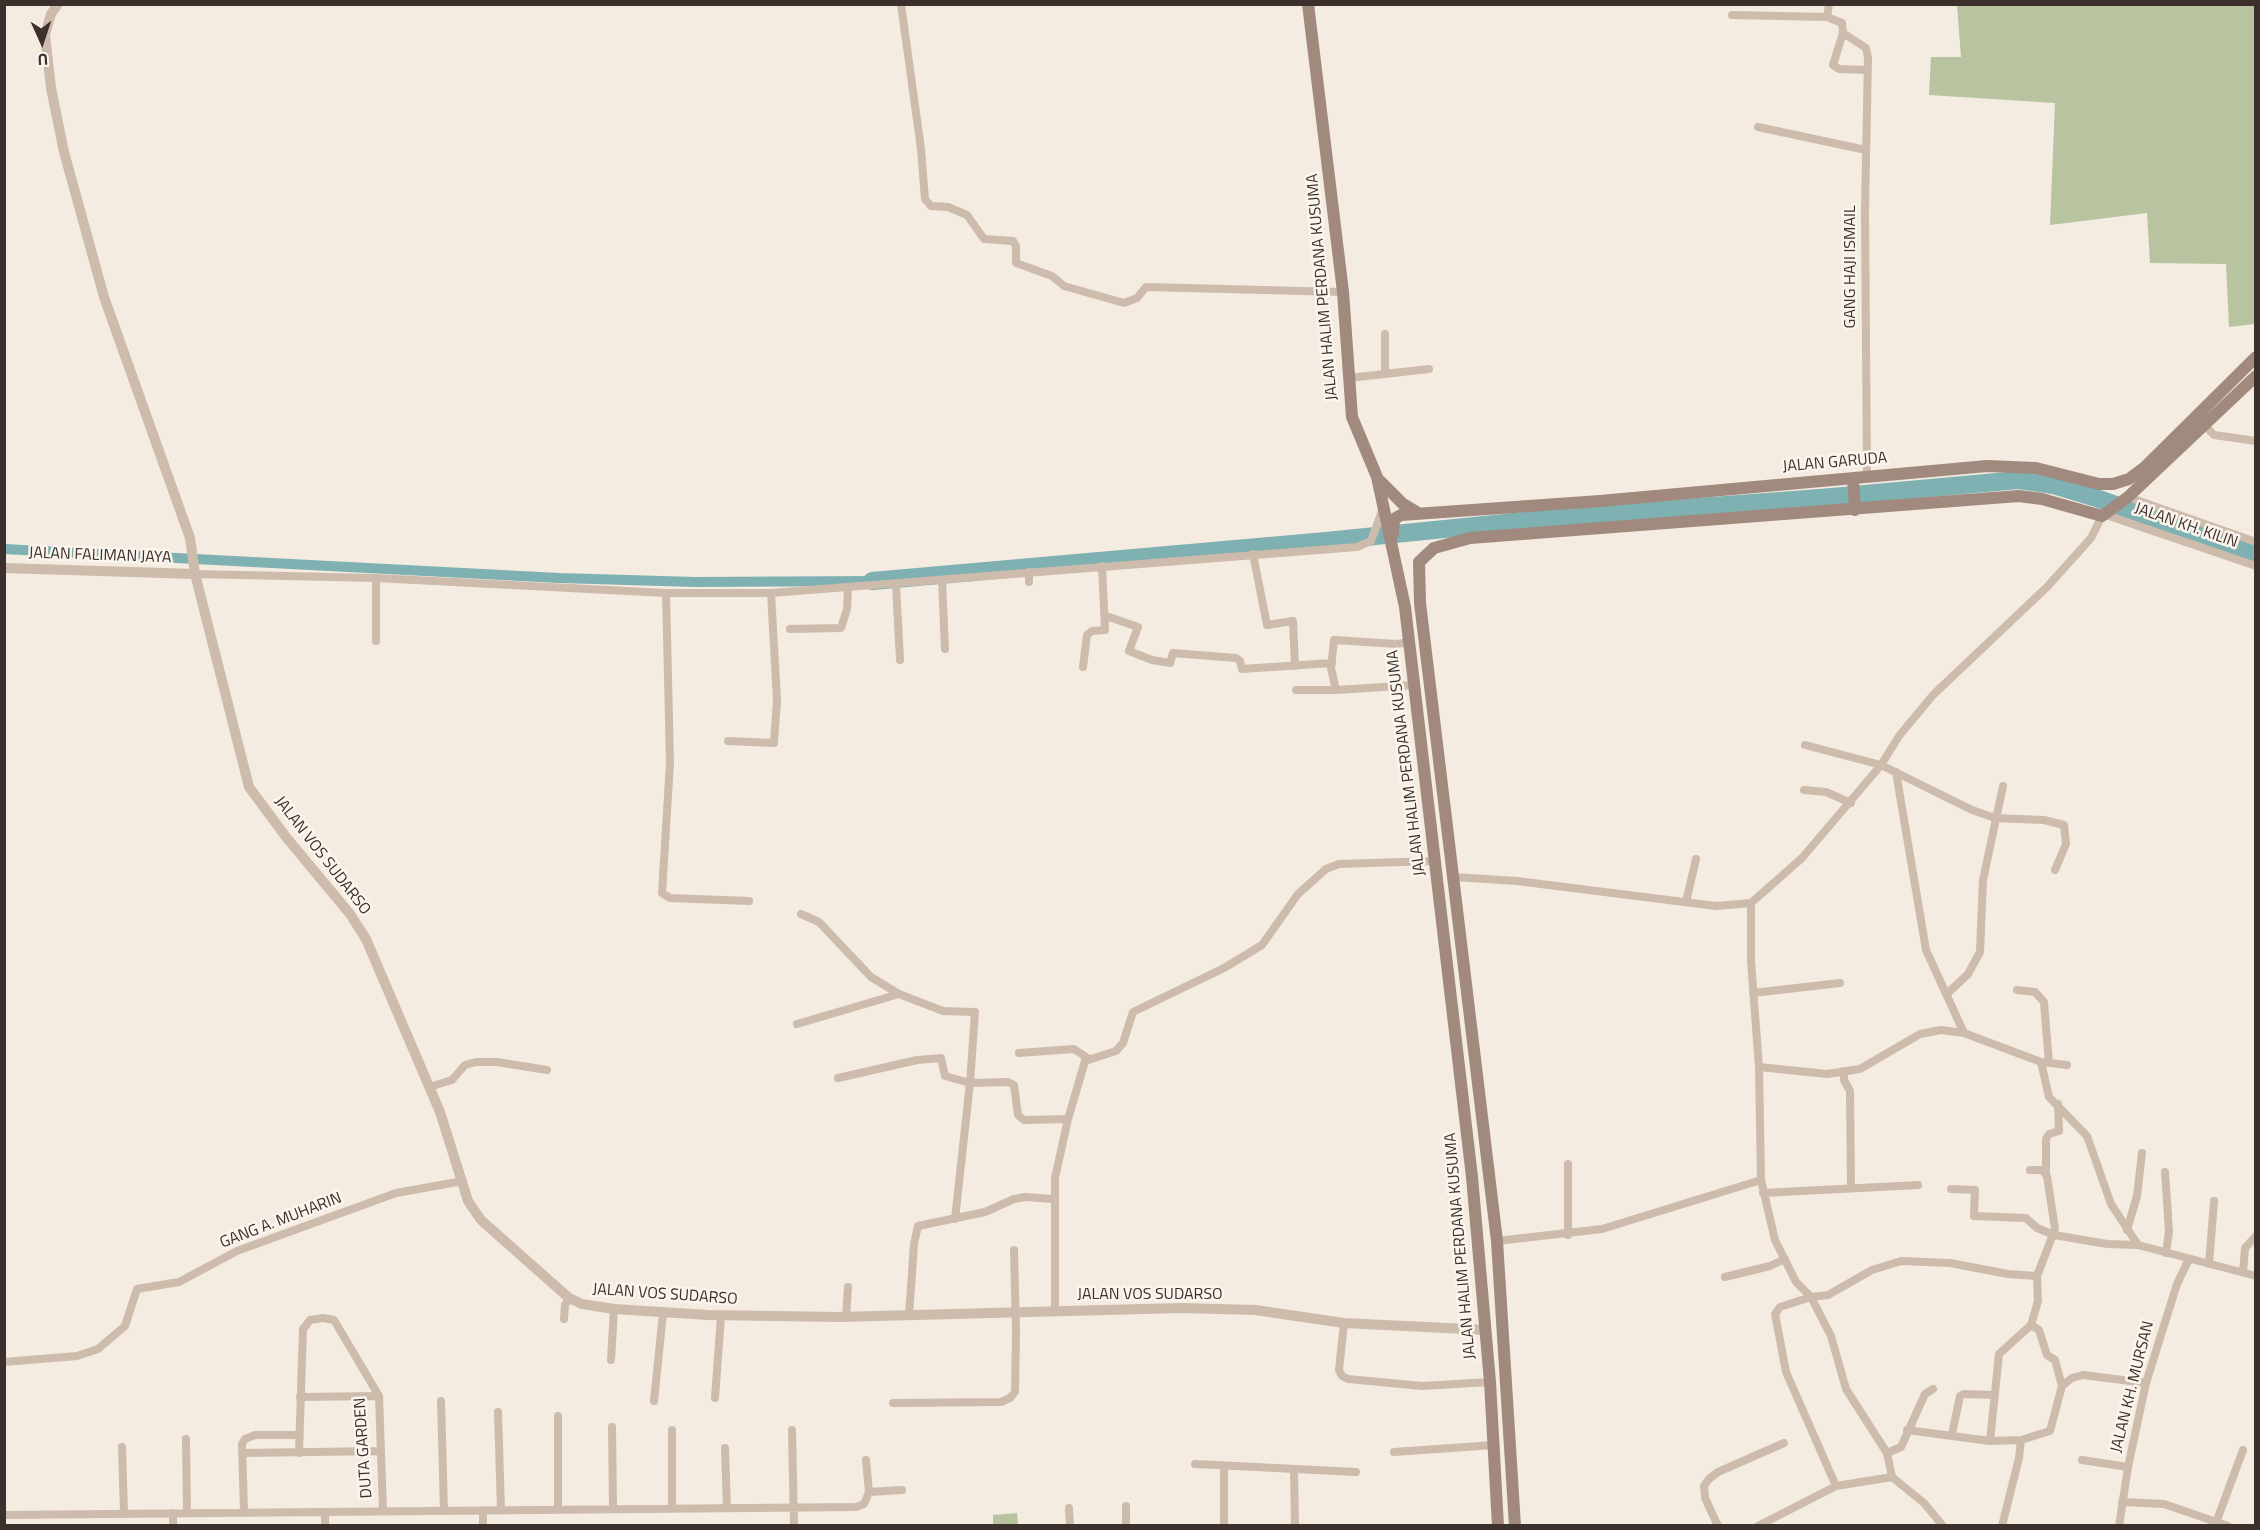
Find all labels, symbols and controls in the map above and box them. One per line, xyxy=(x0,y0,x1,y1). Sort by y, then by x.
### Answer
north arrow xyxy=(12,12,72,72)
text: U xyxy=(37,48,49,72)
street label: JALAN HALIM PERDANA KUSUMA xyxy=(1304,173,1342,401)
street label: GANG HAJI ISMAIL xyxy=(1841,205,1861,329)
street label: JALAN GARUDA xyxy=(1782,449,1888,477)
street label: JALAN KH. KILIN xyxy=(2132,499,2240,553)
street label: JALAN FALIMAN JAYA xyxy=(28,544,172,568)
street label: JALAN HALIM PERDANA KUSUMA xyxy=(1384,649,1430,877)
street label: JALAN VOS SUDARSO xyxy=(270,793,374,919)
street label: JALAN HALIM PERDANA KUSUMA xyxy=(1442,1132,1480,1360)
street label: GANG A. MUHARIN xyxy=(217,1189,345,1253)
street label: JALAN VOS SUDARSO xyxy=(592,1280,738,1310)
street label: JALAN VOS SUDARSO xyxy=(1077,1285,1223,1305)
street label: JALAN KH. MURSAN xyxy=(2107,1319,2159,1455)
street label: DUTA GARDEN xyxy=(351,1397,377,1499)

